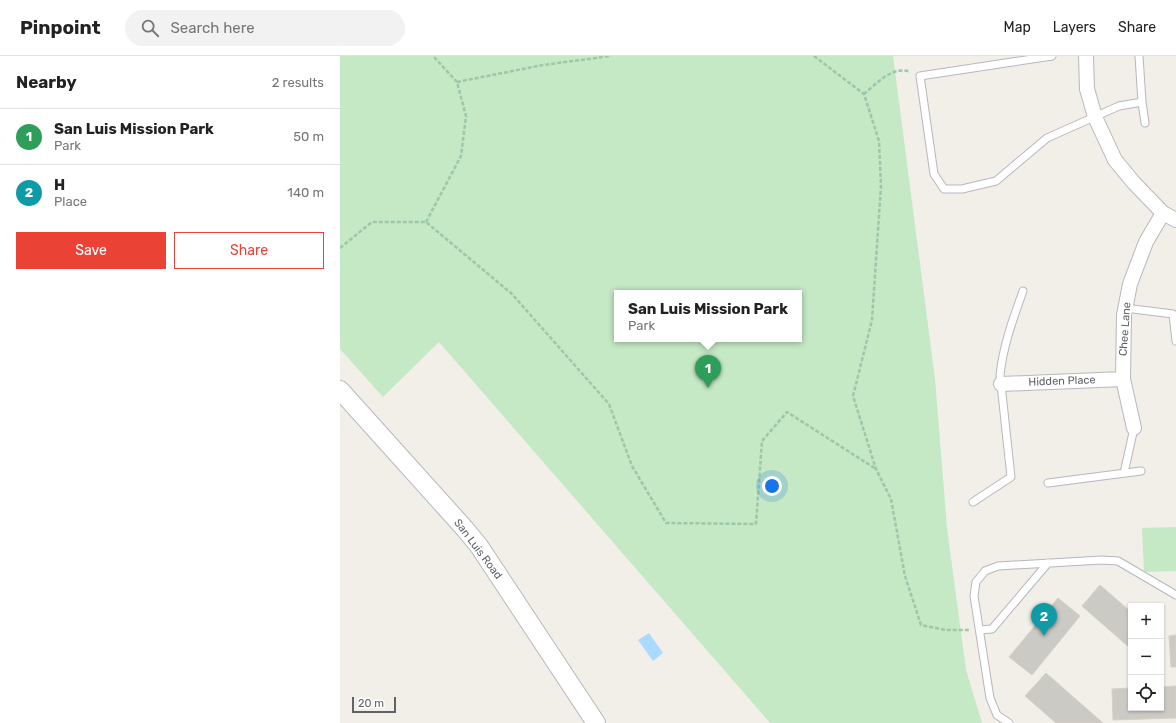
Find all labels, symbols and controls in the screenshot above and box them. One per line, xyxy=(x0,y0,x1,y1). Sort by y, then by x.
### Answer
search box xyxy=(125,10,405,46)
text: Pinpoint xyxy=(20,16,101,39)
icon: search xyxy=(139,17,161,39)
text: Search here xyxy=(171,19,255,37)
text: Map xyxy=(1004,19,1031,36)
text: Layers xyxy=(1053,19,1096,36)
text: Share xyxy=(1118,19,1156,36)
text: Nearby xyxy=(16,72,77,92)
text: 2 results xyxy=(272,75,324,90)
text: San Luis Mission Park xyxy=(54,120,214,138)
text: 1 xyxy=(26,129,32,144)
text: 50 m xyxy=(293,129,324,144)
text: Park xyxy=(54,138,81,153)
text: H xyxy=(54,176,65,194)
text: 2 xyxy=(25,185,33,200)
text: 140 m xyxy=(287,185,324,200)
text: Place xyxy=(54,194,87,209)
button: Save xyxy=(16,232,166,269)
button: Share xyxy=(174,232,324,269)
popup xyxy=(614,290,802,342)
text: San Luis Mission Park xyxy=(628,300,788,318)
street label: Chee Lane xyxy=(1117,302,1133,356)
text: Park xyxy=(628,318,655,333)
pin: 1 xyxy=(695,355,721,388)
street label: Hidden Place xyxy=(1028,373,1096,389)
your location xyxy=(762,476,782,496)
street label: San Luis Road xyxy=(451,516,505,582)
pin: 2 xyxy=(1031,603,1057,636)
map controls xyxy=(1128,603,1164,711)
button: + xyxy=(1128,603,1164,639)
button: − xyxy=(1128,639,1164,675)
button: locate xyxy=(1128,675,1164,711)
scale bar xyxy=(352,695,396,714)
text: 20 m xyxy=(358,697,384,710)

